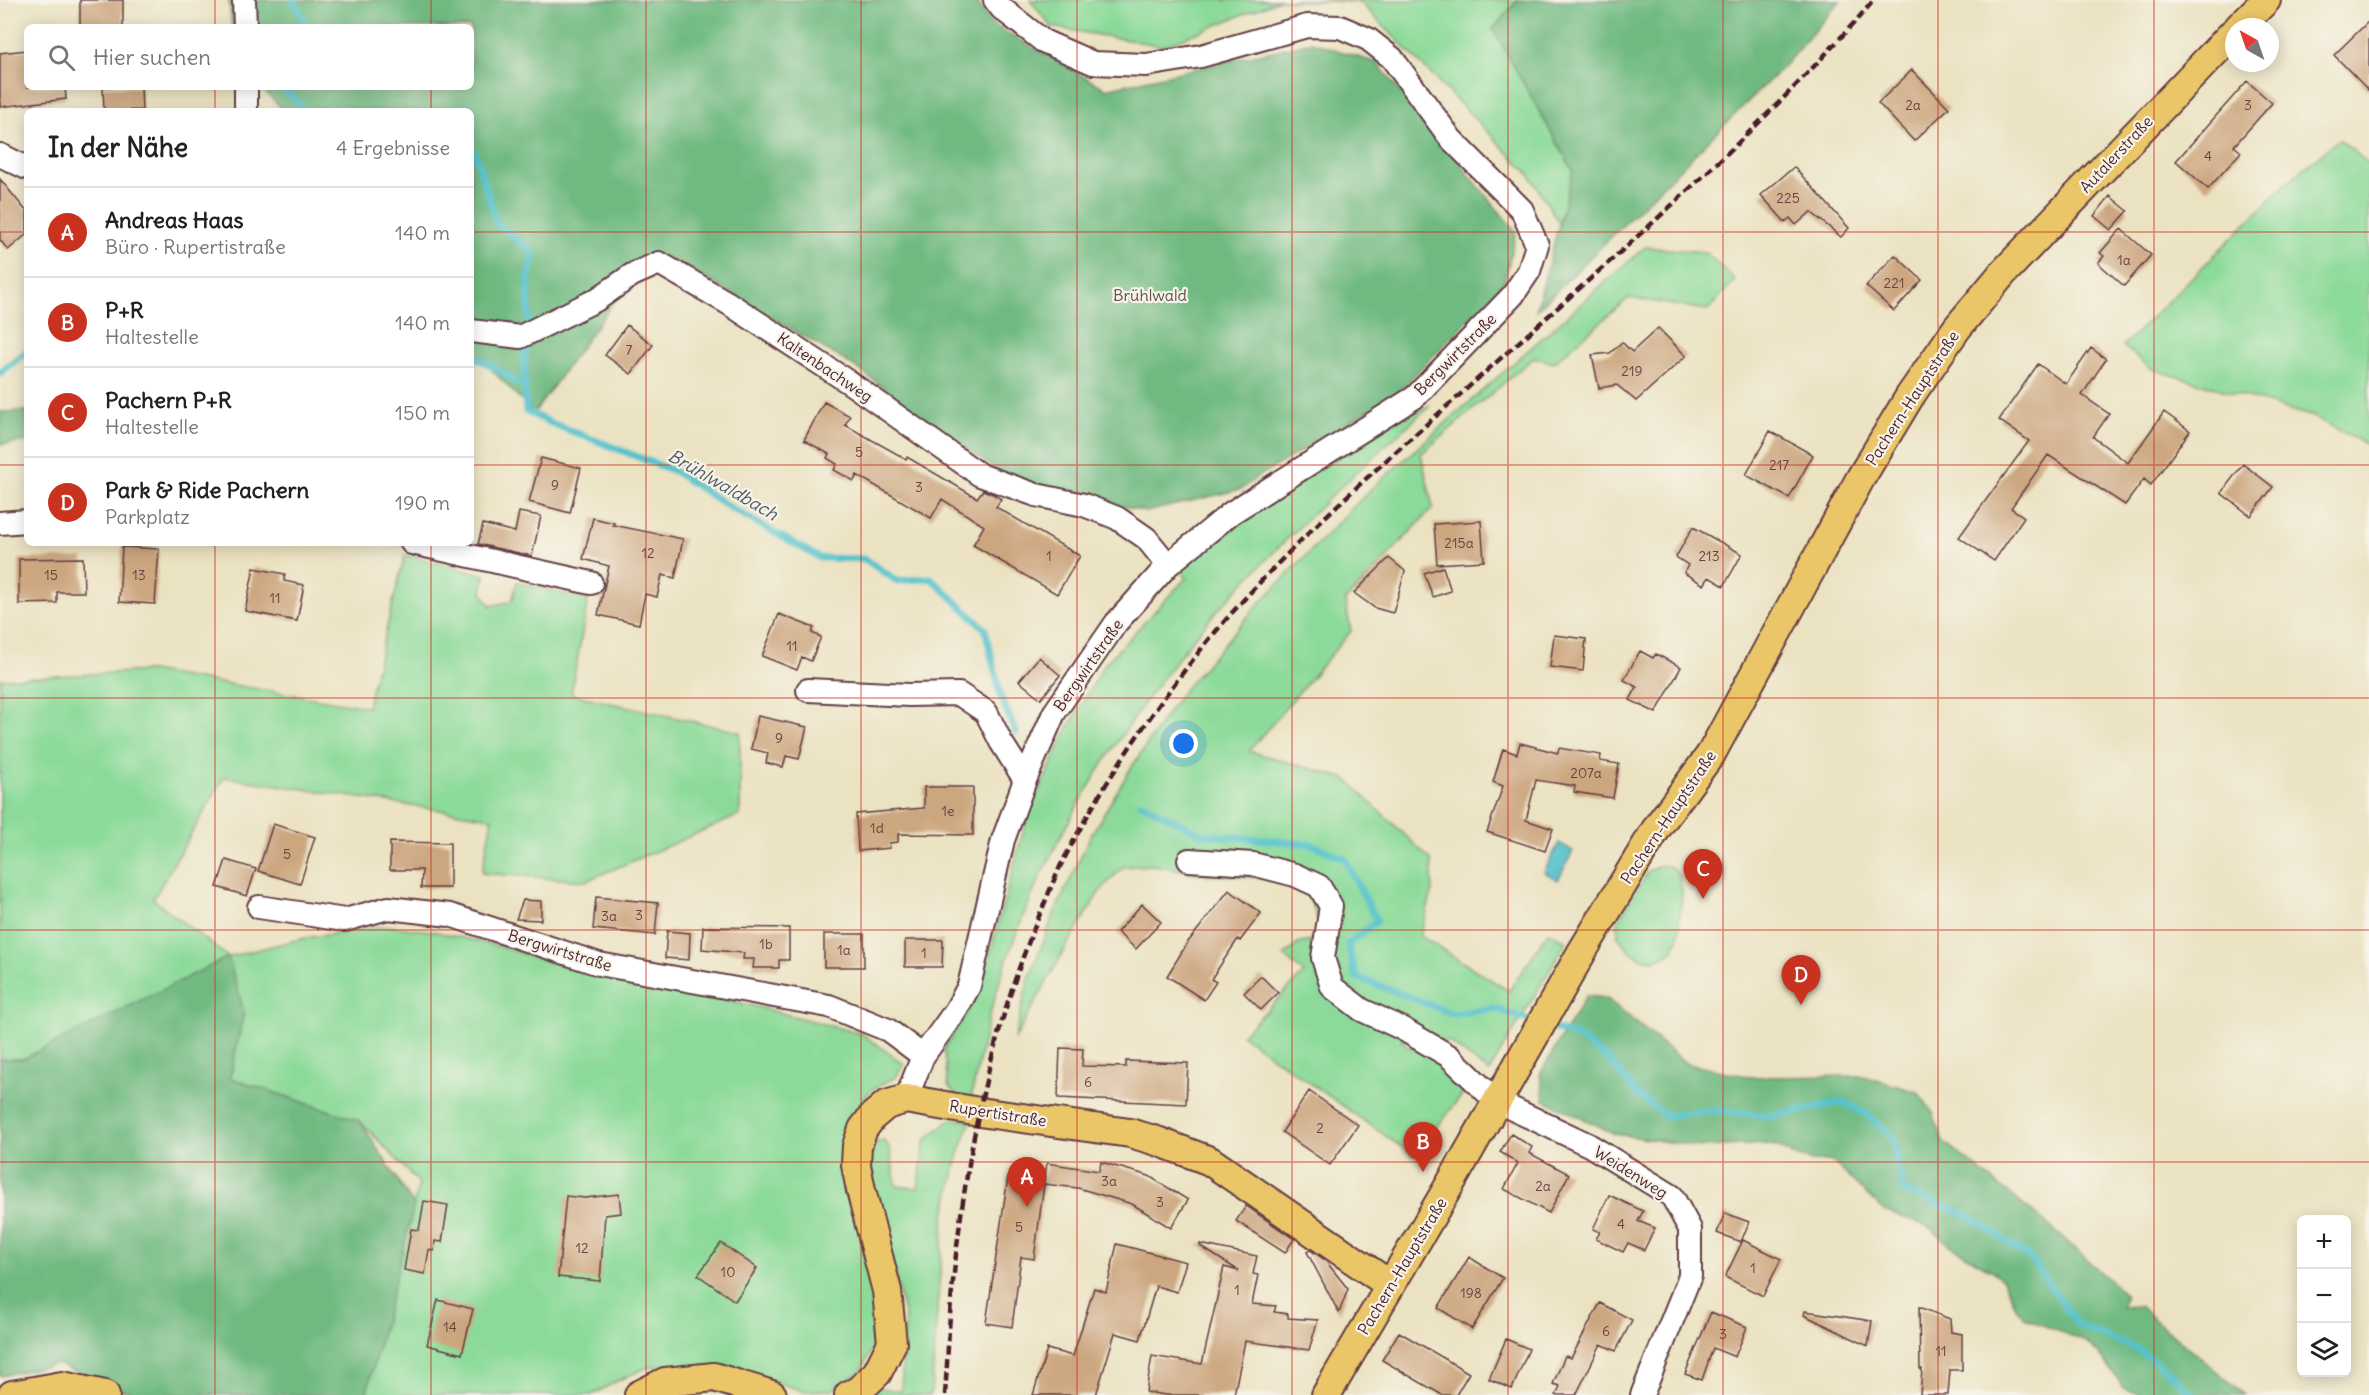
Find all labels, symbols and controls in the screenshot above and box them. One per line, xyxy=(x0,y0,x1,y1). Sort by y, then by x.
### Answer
north arrow xyxy=(2225,18,2279,72)
search box xyxy=(24,24,474,90)
icon: search xyxy=(45,41,78,74)
text: Hier suchen xyxy=(93,43,211,71)
house number: 2a xyxy=(1905,96,1921,114)
house number: 3 xyxy=(2244,96,2252,114)
street label: Autalerstraße xyxy=(2075,111,2157,197)
text: In der Nähe xyxy=(48,131,188,164)
text: 4 Ergebnisse xyxy=(336,135,450,160)
house number: 4 xyxy=(2204,147,2212,165)
house number: 225 xyxy=(1776,189,1800,207)
text: Andreas Haas xyxy=(105,206,244,234)
text: A xyxy=(61,220,74,245)
text: 140 m xyxy=(395,220,450,245)
text: Büro · Rupertistraße xyxy=(105,234,286,259)
house number: 1a xyxy=(2117,251,2131,269)
house number: 221 xyxy=(1884,274,1904,292)
park label: Brühlwald xyxy=(1113,285,1187,305)
text: P+R xyxy=(105,296,144,324)
street label: Bergwirtstraße xyxy=(1410,309,1500,399)
text: B xyxy=(61,310,74,335)
text: 140 m xyxy=(395,310,450,335)
text: Haltestelle xyxy=(105,324,199,349)
street label: Pachern-Hauptstraße xyxy=(1861,327,1963,469)
street label: Kaltenbachweg xyxy=(773,328,877,406)
house number: 7 xyxy=(626,341,633,359)
house number: 219 xyxy=(1621,362,1643,380)
text: Pachern P+R xyxy=(105,386,232,414)
text: C xyxy=(61,400,74,425)
text: 150 m xyxy=(395,400,450,425)
text: Haltestelle xyxy=(105,414,199,439)
house number: 5 xyxy=(855,443,863,461)
water label: Brühlwaldbach xyxy=(664,444,783,526)
house number: 217 xyxy=(1769,456,1789,474)
text: Park & Ride Pachern xyxy=(105,476,309,504)
house number: 9 xyxy=(551,476,559,494)
house number: 3 xyxy=(915,478,923,496)
text: D xyxy=(60,490,75,515)
text: 190 m xyxy=(395,490,450,515)
text: Parkplatz xyxy=(105,504,190,529)
house number: 215a xyxy=(1444,534,1474,552)
house number: 12 xyxy=(641,544,655,562)
house number: 1 xyxy=(1046,547,1052,565)
house number: 213 xyxy=(1698,547,1720,565)
house number: 15 xyxy=(44,566,58,584)
house number: 13 xyxy=(132,566,146,584)
house number: 11 xyxy=(269,589,281,607)
street label: Bergwirtstraße xyxy=(1049,615,1127,715)
house number: 11 xyxy=(786,637,798,655)
house number: 9 xyxy=(775,729,783,747)
your location xyxy=(1169,729,1198,758)
street label: Pachern-Hauptstraße xyxy=(1616,747,1720,887)
house number: 207a xyxy=(1570,764,1602,782)
house number: 1e xyxy=(941,802,955,820)
house number: 1d xyxy=(870,819,884,837)
house number: 5 xyxy=(283,845,291,863)
pin: C xyxy=(1684,850,1722,899)
house number: 3 xyxy=(635,906,643,924)
house number: 3a xyxy=(601,907,617,925)
street label: Bergwirtstraße xyxy=(505,925,615,975)
house number: 1b xyxy=(759,935,773,953)
house number: 1a xyxy=(837,941,851,959)
house number: 1 xyxy=(921,944,927,962)
pin: D xyxy=(1782,956,1820,1005)
house number: 6 xyxy=(1084,1073,1092,1091)
street label: Rupertistraße xyxy=(948,1095,1048,1131)
house number: 2 xyxy=(1316,1119,1324,1137)
pin: B xyxy=(1404,1122,1442,1172)
street label: Weidenweg xyxy=(1590,1141,1672,1203)
pin: A xyxy=(1008,1158,1046,1207)
house number: 3a xyxy=(1101,1172,1117,1190)
house number: 2a xyxy=(1535,1177,1551,1195)
house number: 3 xyxy=(1156,1193,1164,1211)
street label: Pachern-Hauptstraße xyxy=(1353,1194,1451,1338)
house number: 4 xyxy=(1617,1215,1625,1233)
map controls xyxy=(2297,1215,2351,1377)
button: + xyxy=(2297,1215,2351,1269)
house number: 5 xyxy=(1015,1218,1023,1236)
house number: 12 xyxy=(575,1239,589,1257)
house number: 1 xyxy=(1750,1259,1756,1277)
house number: 10 xyxy=(721,1263,735,1281)
button: − xyxy=(2297,1269,2351,1323)
house number: 1 xyxy=(1234,1281,1240,1299)
house number: 198 xyxy=(1460,1284,1482,1302)
house number: 14 xyxy=(443,1318,457,1336)
house number: 6 xyxy=(1602,1322,1610,1340)
button: layers xyxy=(2297,1323,2351,1377)
house number: 3 xyxy=(1719,1325,1727,1343)
house number: 11 xyxy=(1935,1342,1947,1360)

